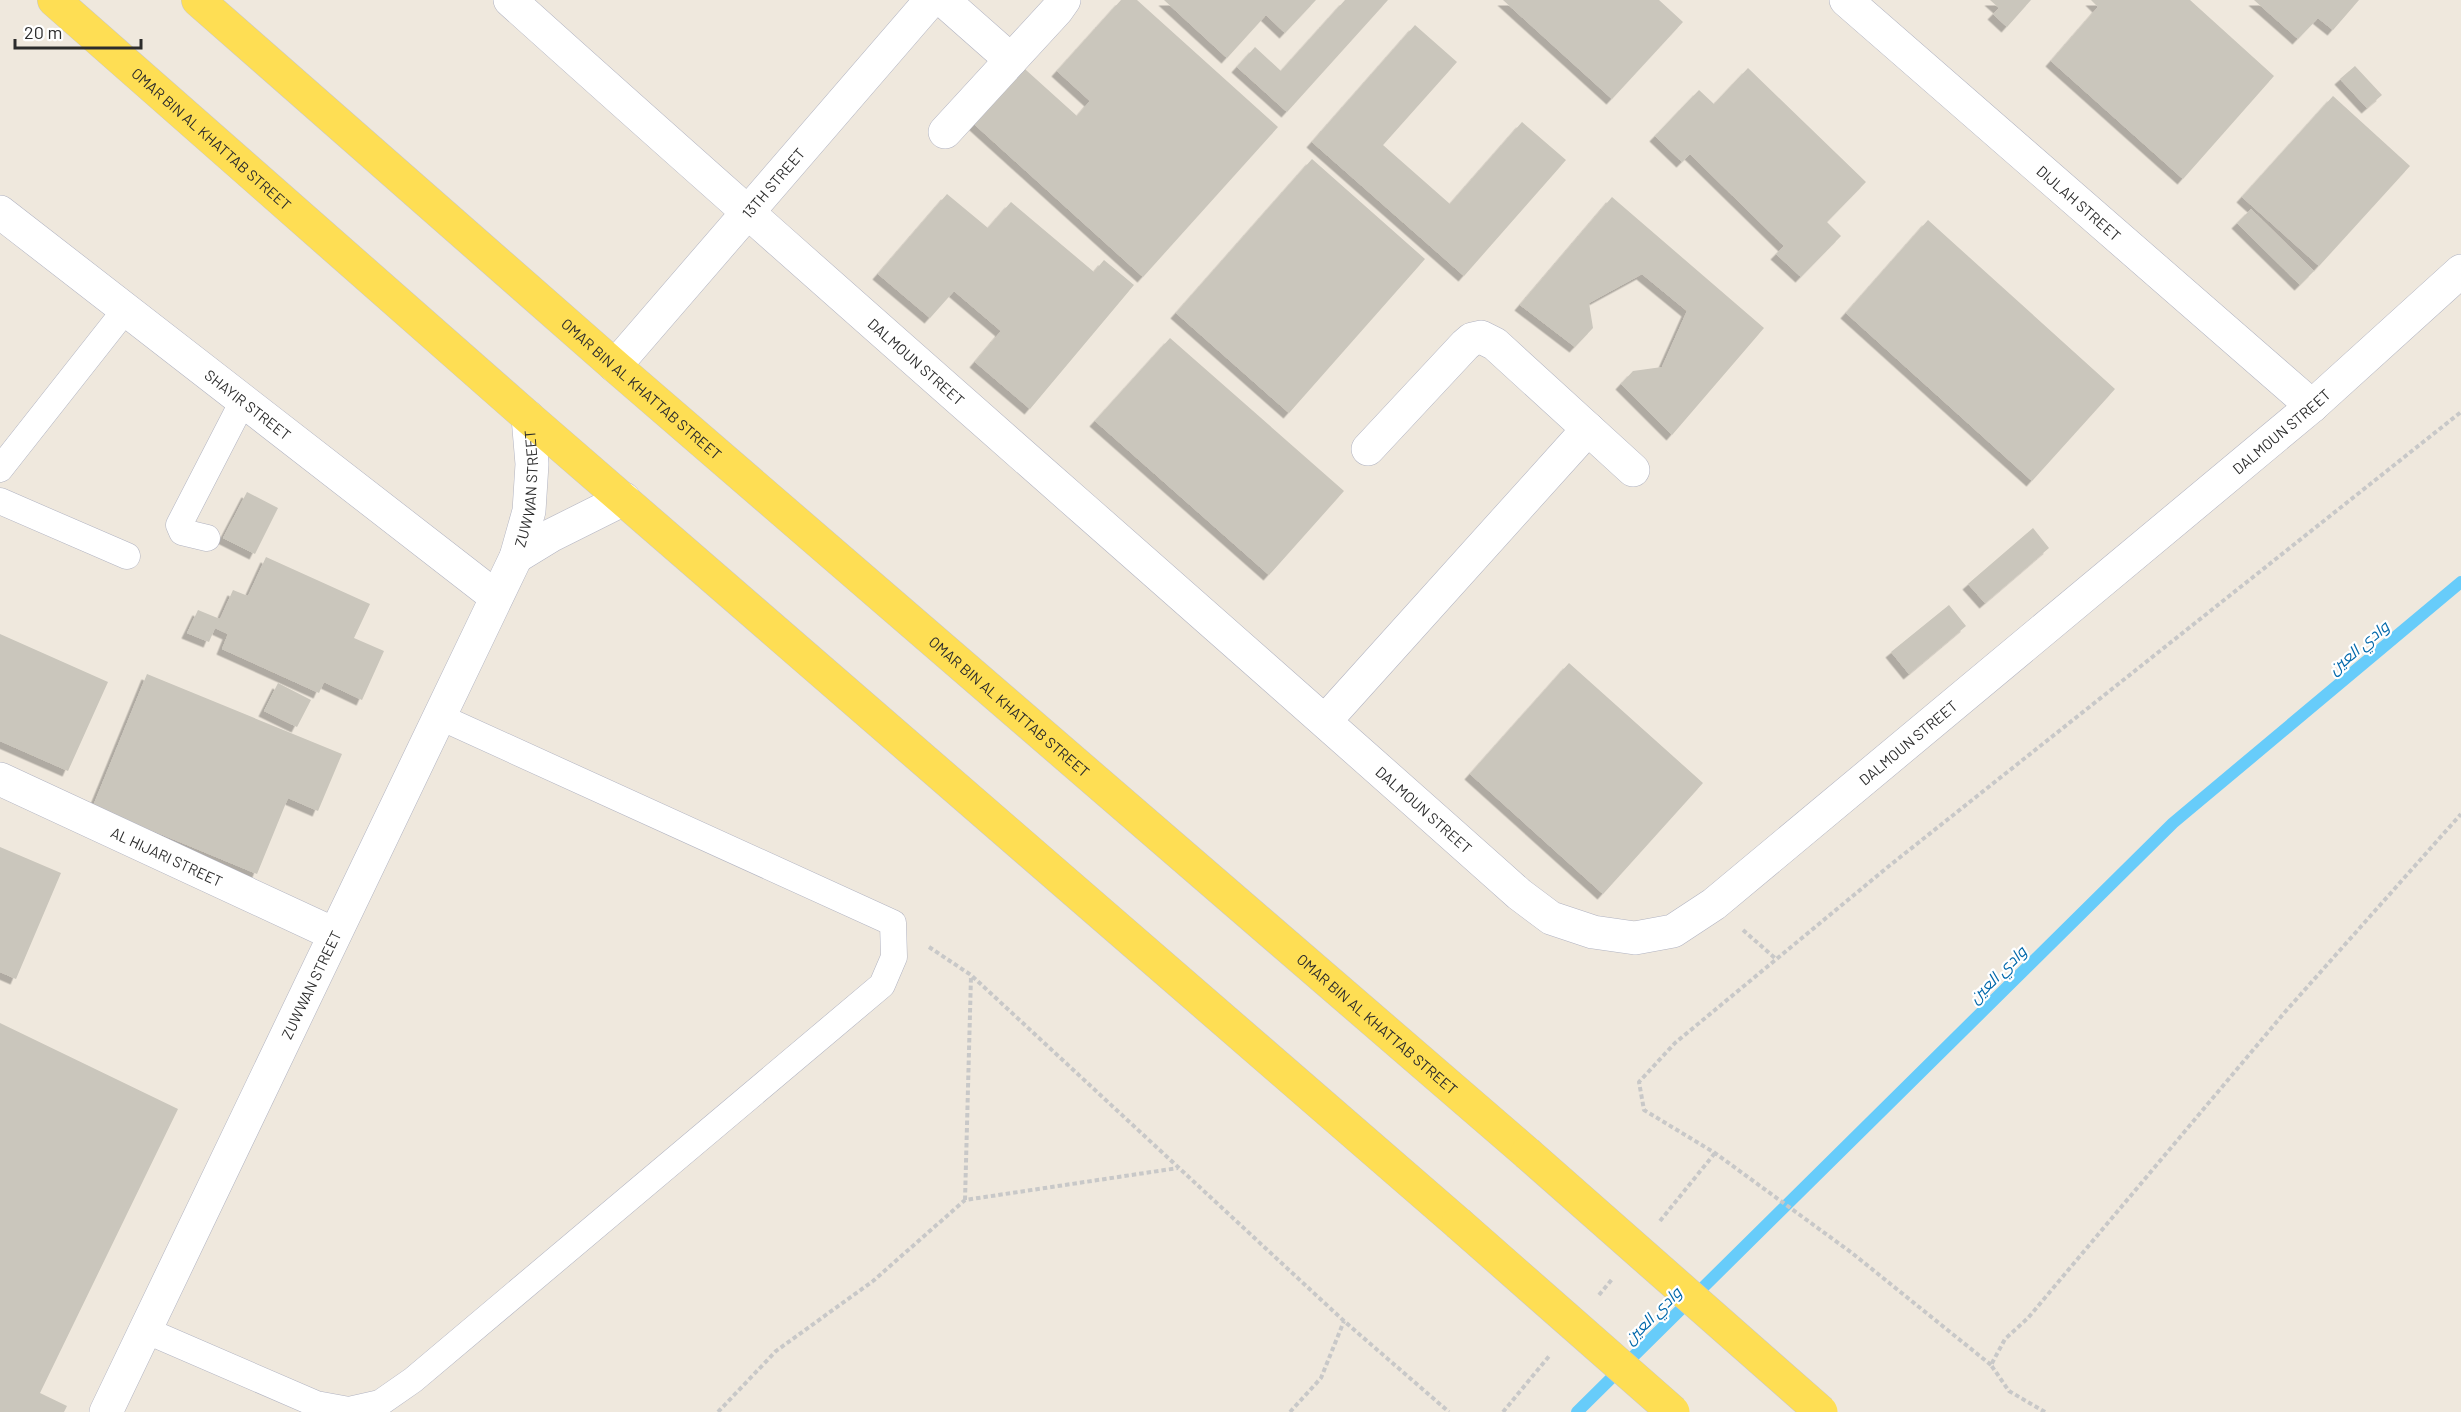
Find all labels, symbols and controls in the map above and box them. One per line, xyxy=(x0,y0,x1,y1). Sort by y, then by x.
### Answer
scale bar xyxy=(15,12,141,50)
text: 20 m xyxy=(24,21,62,43)
street label: OMAR BIN AL KHATTAB STREET xyxy=(128,64,295,214)
street label: 13TH STREET xyxy=(738,144,808,222)
street label: DIJLAH STREET xyxy=(2033,161,2125,245)
street label: OMAR BIN AL KHATTAB STREET xyxy=(558,314,726,463)
street label: DALMOUN STREET xyxy=(865,314,968,409)
street label: SHAYIR STREET xyxy=(201,365,295,444)
street label: DALMOUN STREET xyxy=(2229,385,2334,478)
street label: ZUWWAN STREET xyxy=(510,429,541,549)
water label: وادي العين xyxy=(2324,615,2396,681)
street label: OMAR BIN AL KHATTAB STREET xyxy=(926,632,1094,781)
street label: DALMOUN STREET xyxy=(1855,696,1961,789)
street label: DALMOUN STREET xyxy=(1372,762,1476,857)
street label: AL HIJARI STREET xyxy=(108,823,226,890)
street label: ZUWWAN STREET xyxy=(277,927,345,1042)
water label: وادي العين xyxy=(1964,941,2033,1009)
street label: OMAR BIN AL KHATTAB STREET xyxy=(1293,950,1462,1098)
water label: وادي العين xyxy=(1619,1282,1688,1350)

